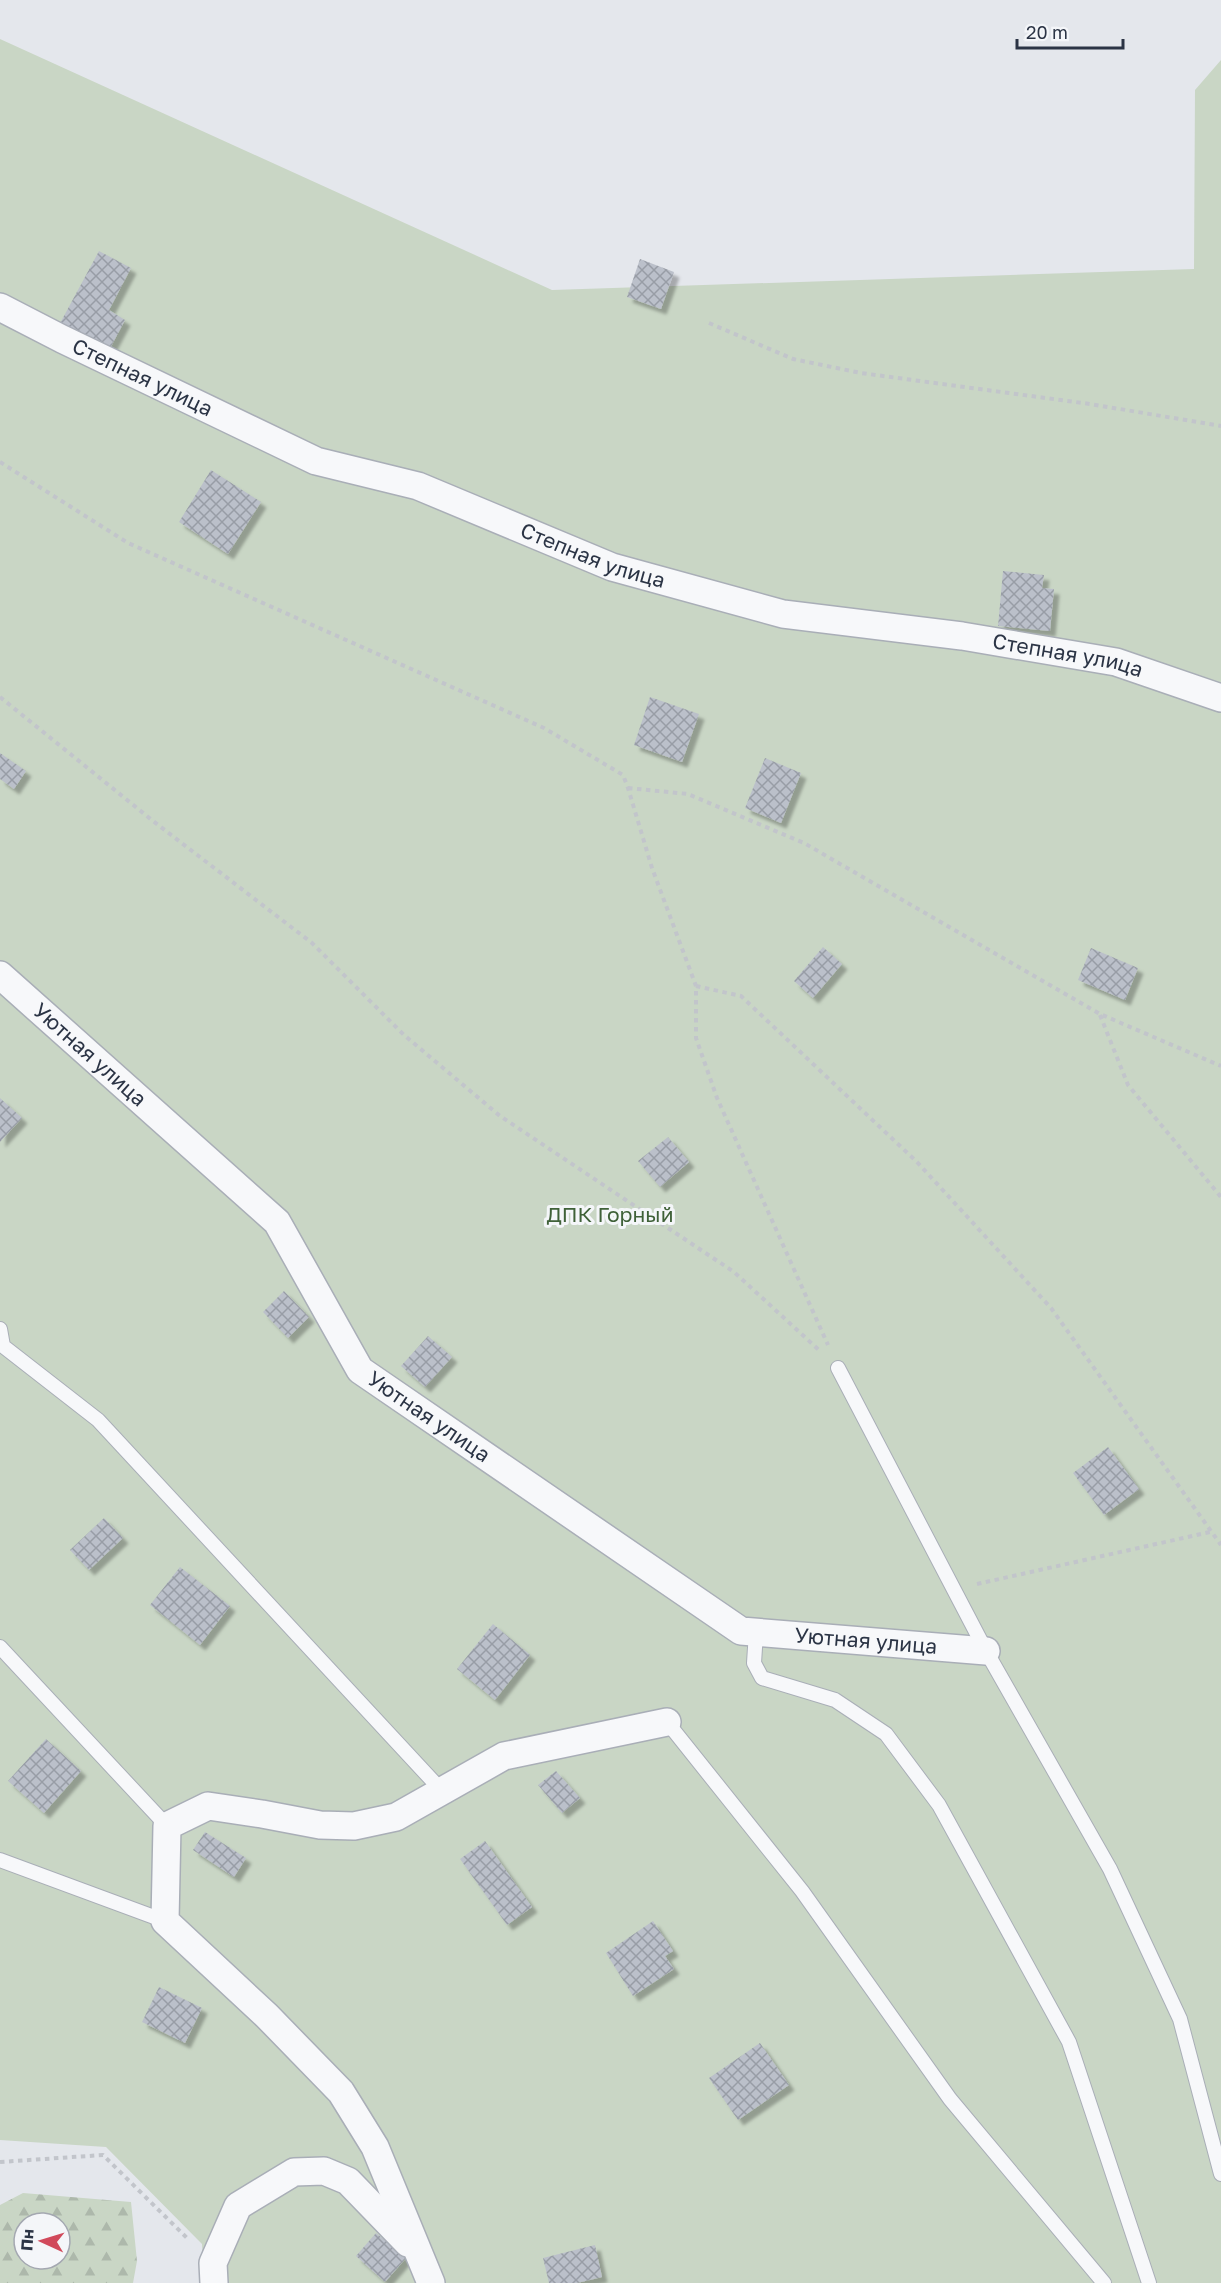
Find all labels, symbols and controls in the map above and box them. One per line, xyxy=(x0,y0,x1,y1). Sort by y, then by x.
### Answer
scale bar xyxy=(1017,12,1124,50)
text: 20 m xyxy=(1026,21,1068,43)
street label: Степная улица xyxy=(68,332,217,421)
street label: Степная улица xyxy=(517,516,668,593)
street label: Степная улица xyxy=(991,627,1147,682)
street label: Уютная улица xyxy=(28,997,152,1111)
park label: ДПК Горный xyxy=(547,1201,673,1227)
street label: Уютная улица xyxy=(363,1365,496,1467)
street label: Уютная улица xyxy=(794,1621,938,1659)
north arrow xyxy=(12,2211,72,2271)
text: Пн xyxy=(16,2228,38,2252)

